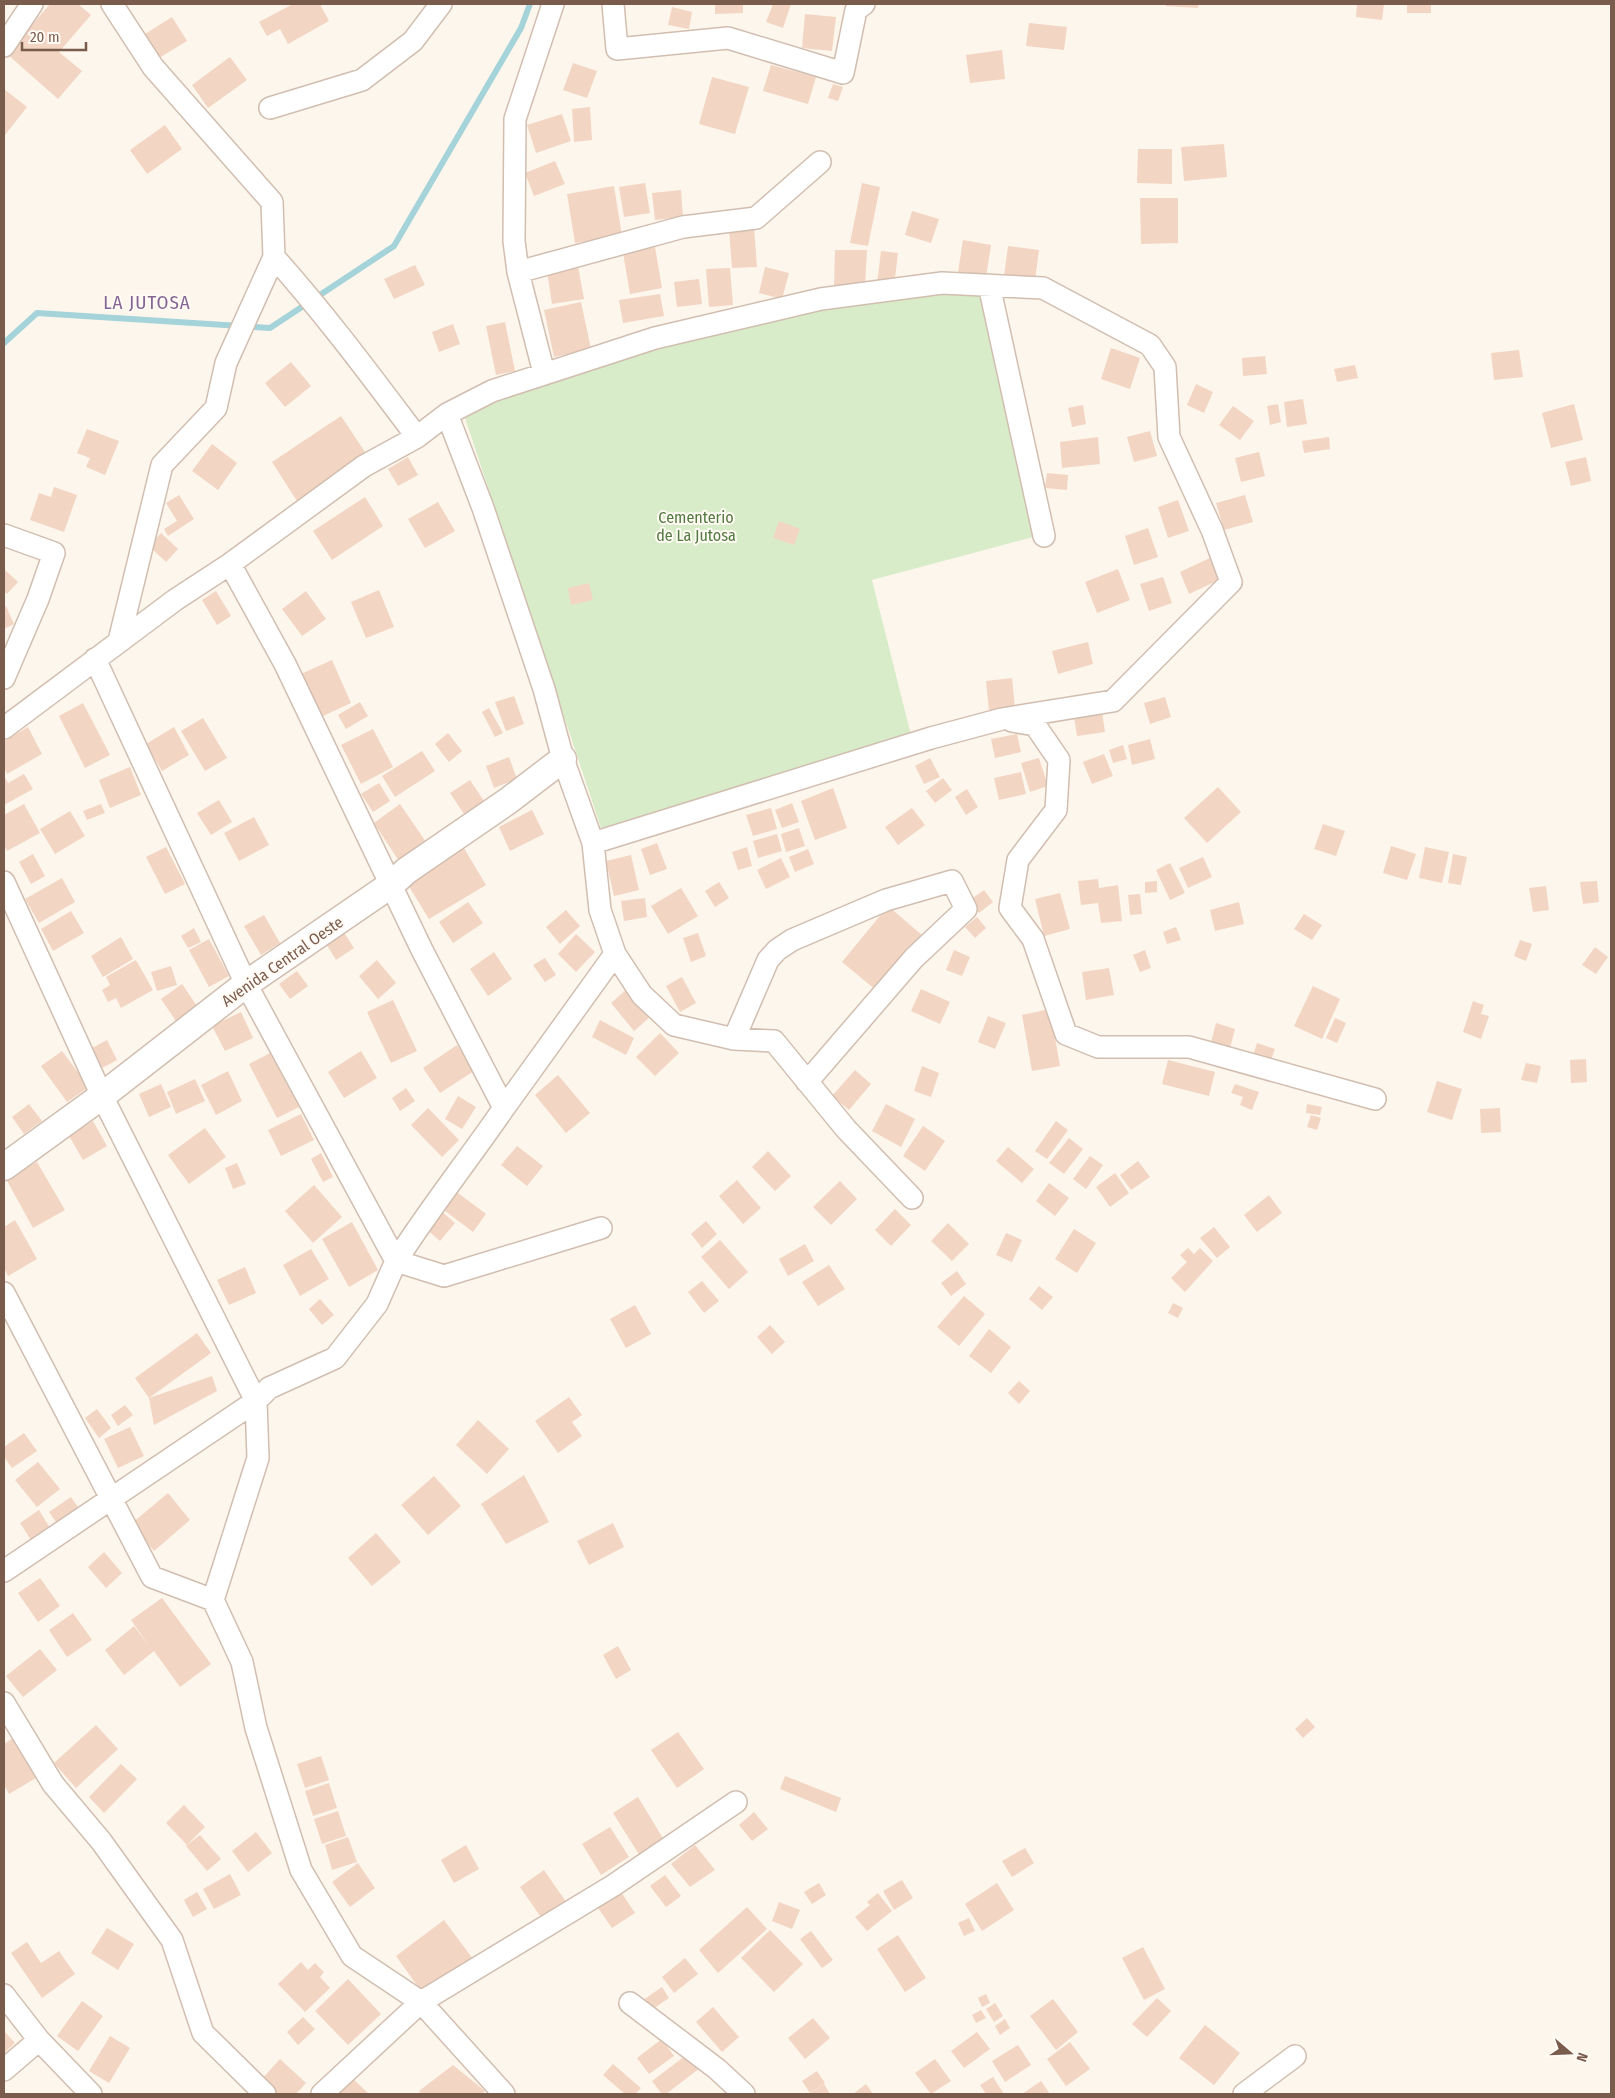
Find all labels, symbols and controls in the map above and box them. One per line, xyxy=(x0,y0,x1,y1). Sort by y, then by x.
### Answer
scale bar xyxy=(22,20,86,52)
text: 20 m xyxy=(30,28,60,46)
district label: LA JUTOSA xyxy=(103,291,191,314)
park label: Cementerio de La Jutosa xyxy=(656,508,736,545)
street label: Avenida Central Oeste xyxy=(218,912,347,1010)
north arrow xyxy=(1545,2028,1595,2078)
text: N xyxy=(1572,2050,1591,2064)

